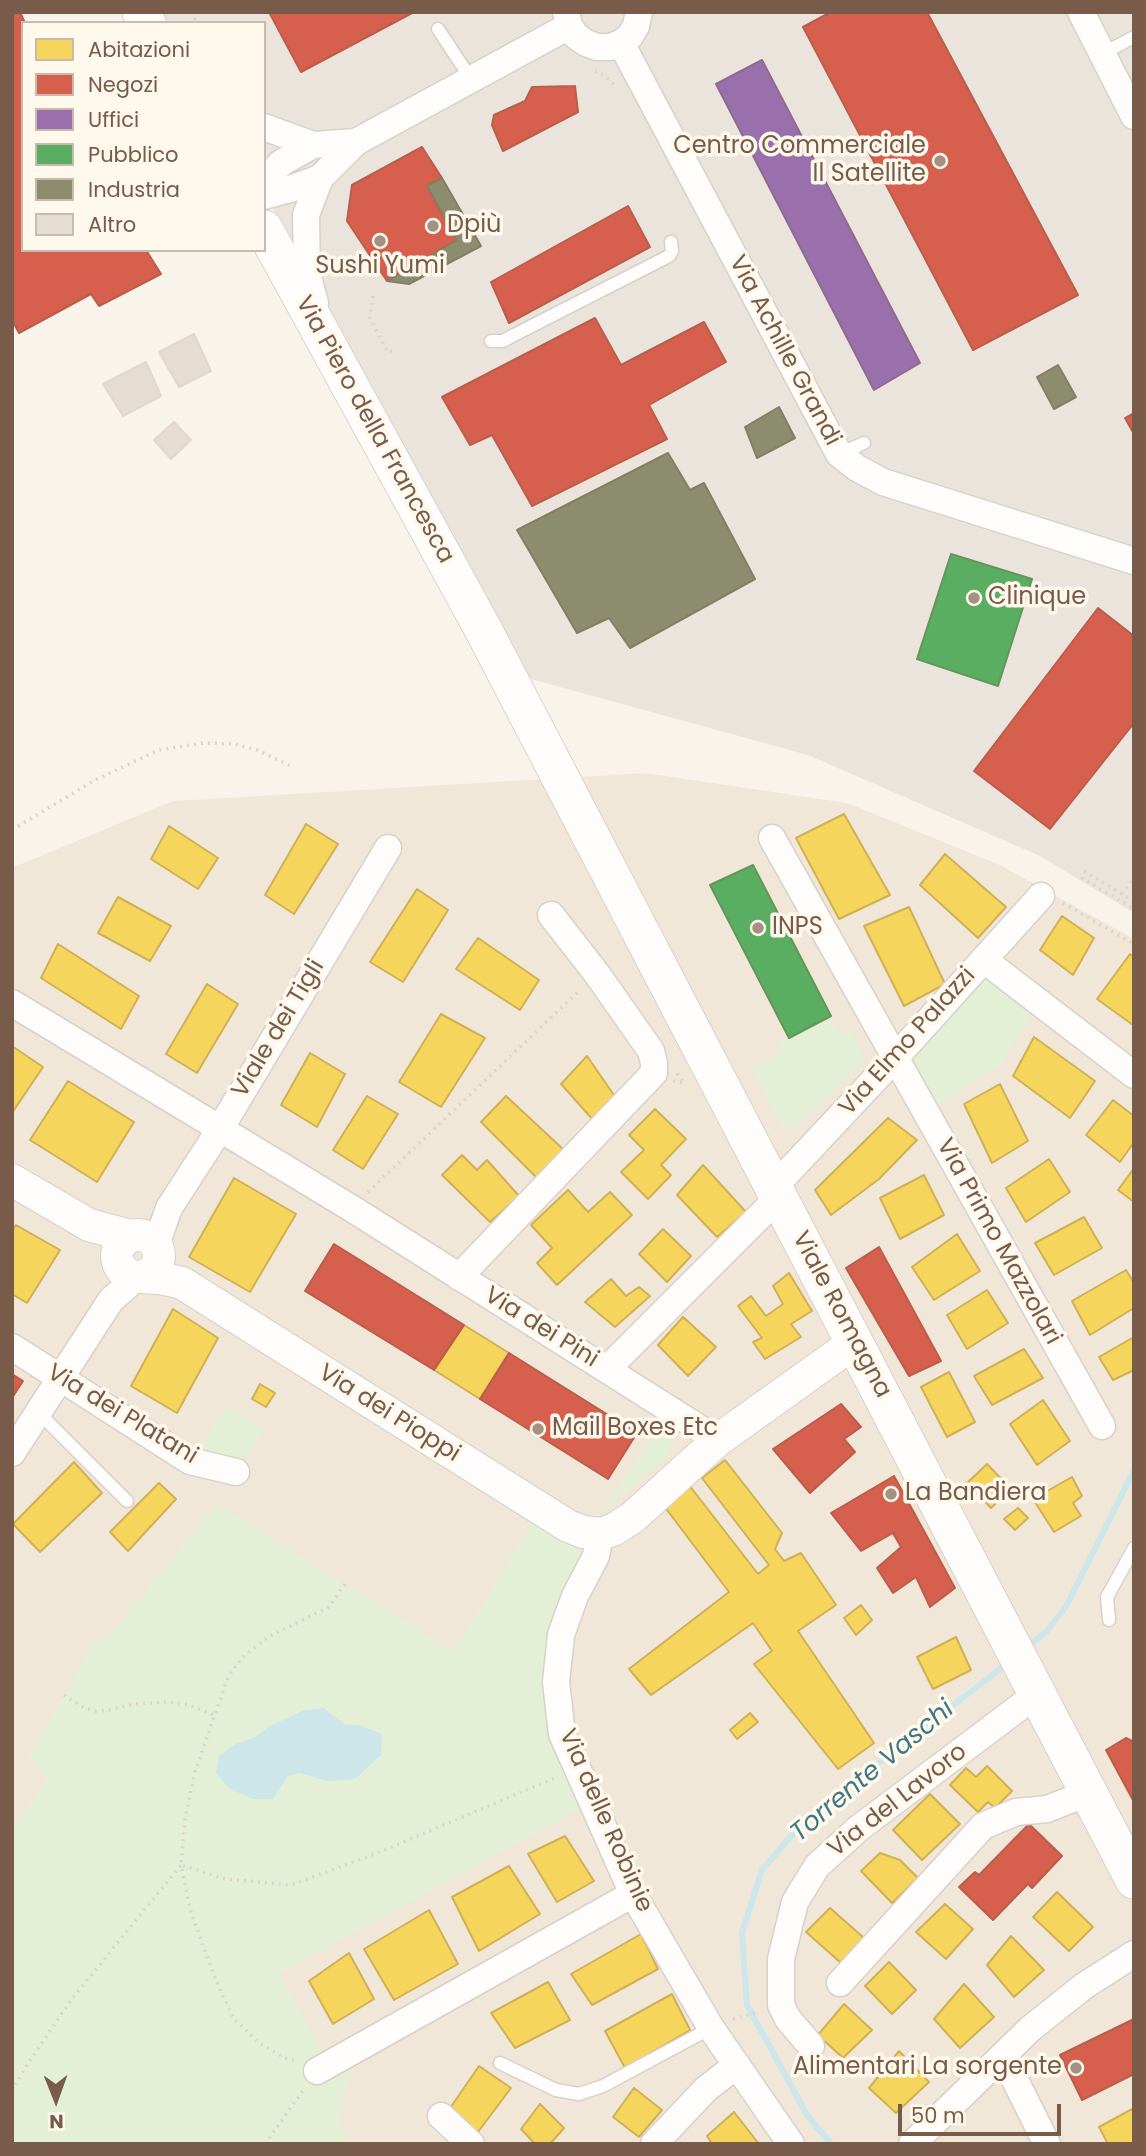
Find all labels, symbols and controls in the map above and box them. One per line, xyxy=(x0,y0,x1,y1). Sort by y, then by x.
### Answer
legend xyxy=(21,21,266,252)
text: Abitazioni xyxy=(88,35,190,64)
text: Negozi xyxy=(88,70,158,99)
text: Uffici xyxy=(88,105,139,134)
place label: Centro Commerciale Il Satellite xyxy=(673,133,926,189)
text: Pubblico xyxy=(88,140,179,169)
marker: Centro Commerciale Il Satellite xyxy=(932,153,948,169)
text: Industria xyxy=(88,175,180,204)
text: Altro xyxy=(88,210,136,239)
place label: Dpiù xyxy=(447,212,501,240)
marker: Dpiù xyxy=(425,218,441,234)
marker: Sushi Yumi xyxy=(372,233,388,249)
street label: Via Achille Grandi xyxy=(722,251,846,451)
place label: Sushi Yumi xyxy=(315,253,445,281)
street label: Via Piero della Francesca xyxy=(288,291,460,569)
place label: Clinique xyxy=(988,584,1086,612)
marker: Clinique xyxy=(966,590,982,606)
place label: INPS xyxy=(772,914,823,942)
marker: INPS xyxy=(750,920,766,936)
street label: Viale dei Tigli xyxy=(227,955,331,1103)
street label: Via Elmo Palazzi xyxy=(834,962,982,1122)
street label: Via Primo Mazzolari xyxy=(929,1134,1067,1350)
street label: Viale Romagna xyxy=(785,1227,897,1403)
street label: Via dei Pini xyxy=(479,1282,603,1374)
street label: Via dei Platani xyxy=(42,1359,202,1471)
street label: Via dei Pioppi xyxy=(313,1359,465,1469)
place label: Mail Boxes Etc xyxy=(552,1415,718,1443)
marker: Mail Boxes Etc xyxy=(530,1421,546,1437)
place label: La Bandiera xyxy=(905,1480,1046,1508)
marker: La Bandiera xyxy=(883,1486,899,1502)
water label: Torrente Vaschi xyxy=(785,1695,961,1849)
street label: Via delle Robinie xyxy=(552,1725,658,1917)
street label: Via del Lavoro xyxy=(823,1738,973,1864)
place label: Alimentari La sorgente xyxy=(793,2054,1062,2082)
marker: Alimentari La sorgente xyxy=(1068,2060,1084,2076)
north arrow xyxy=(21,2065,91,2135)
scale bar xyxy=(901,2090,1064,2134)
text: 50 m xyxy=(911,2101,965,2130)
text: N xyxy=(49,2108,64,2135)

